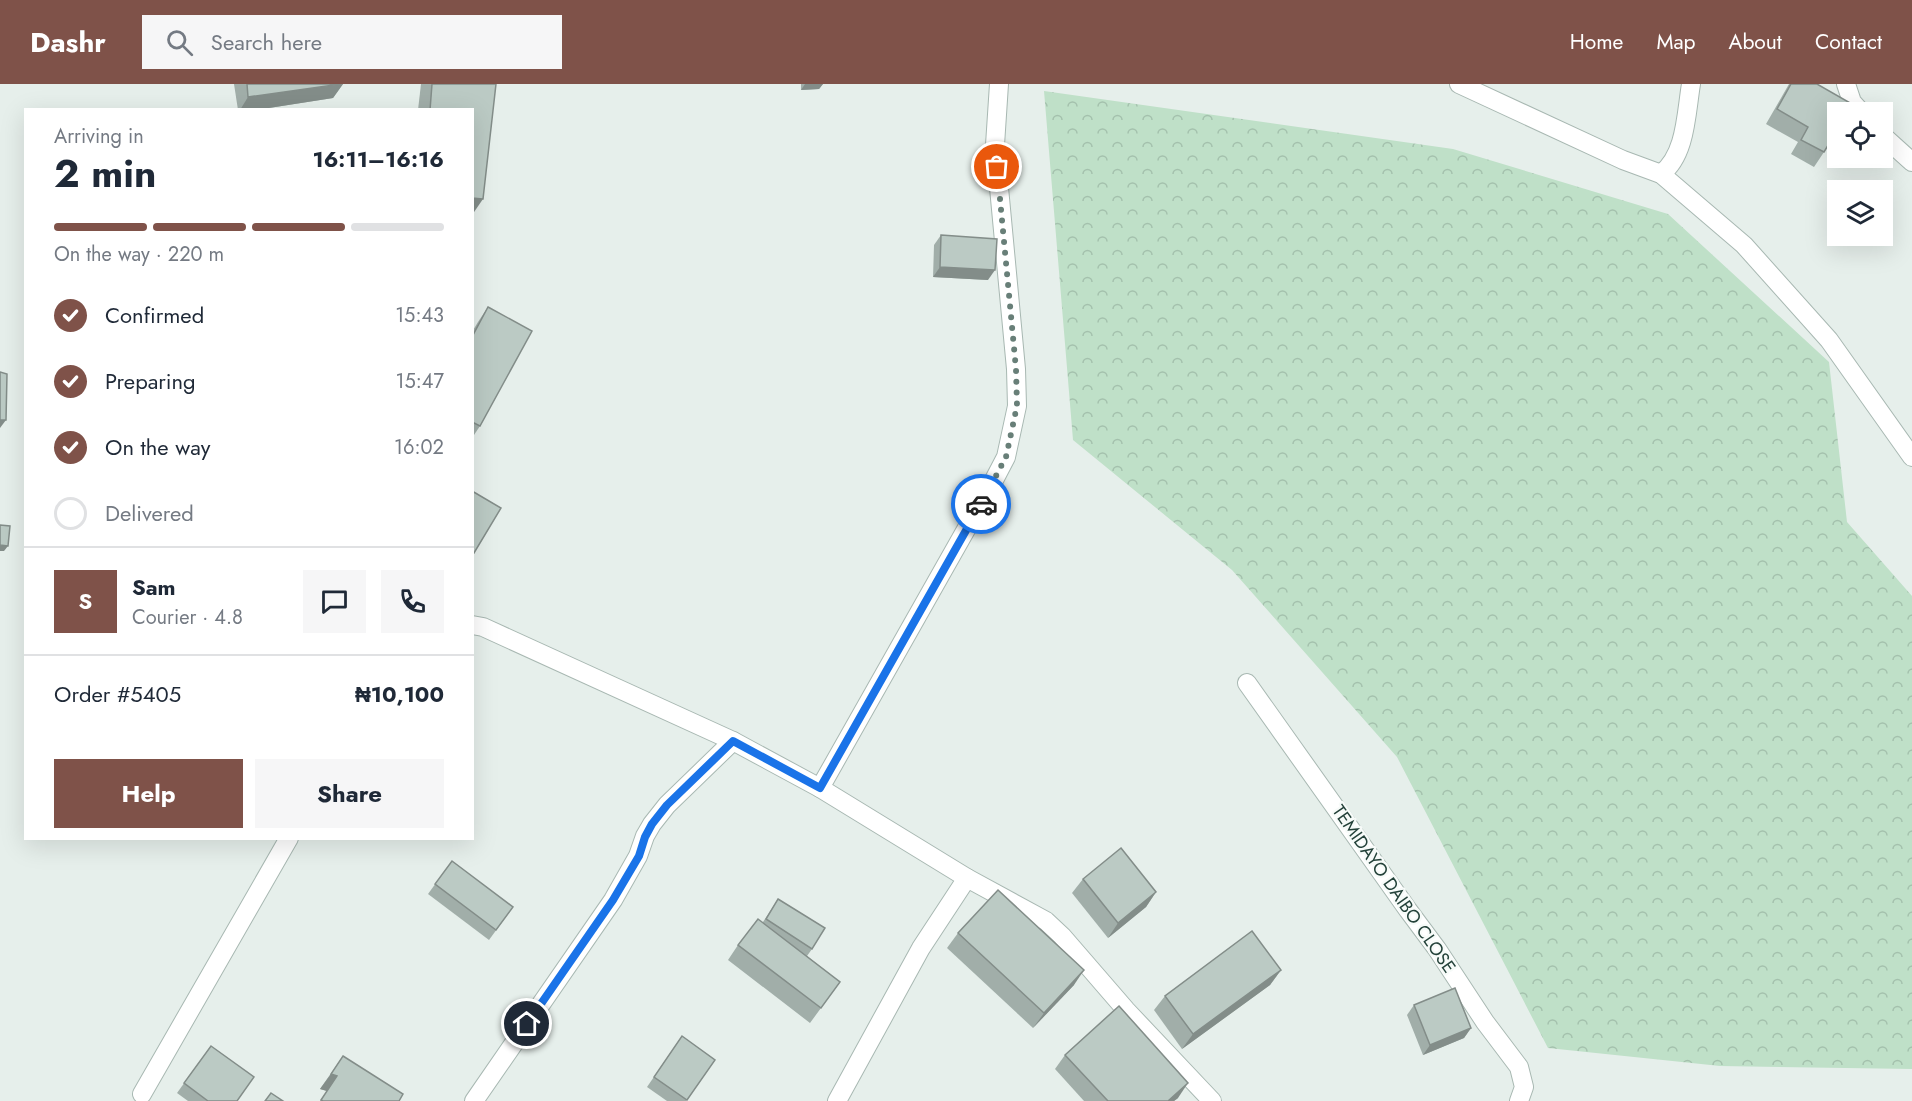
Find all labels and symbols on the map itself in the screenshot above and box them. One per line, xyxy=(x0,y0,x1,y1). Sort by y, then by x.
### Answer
pin xyxy=(971,141,1022,192)
courier xyxy=(951,474,1011,534)
street label: TEMIDAYO DAIBO CLOSE xyxy=(1326,800,1462,978)
pin xyxy=(501,998,552,1049)

